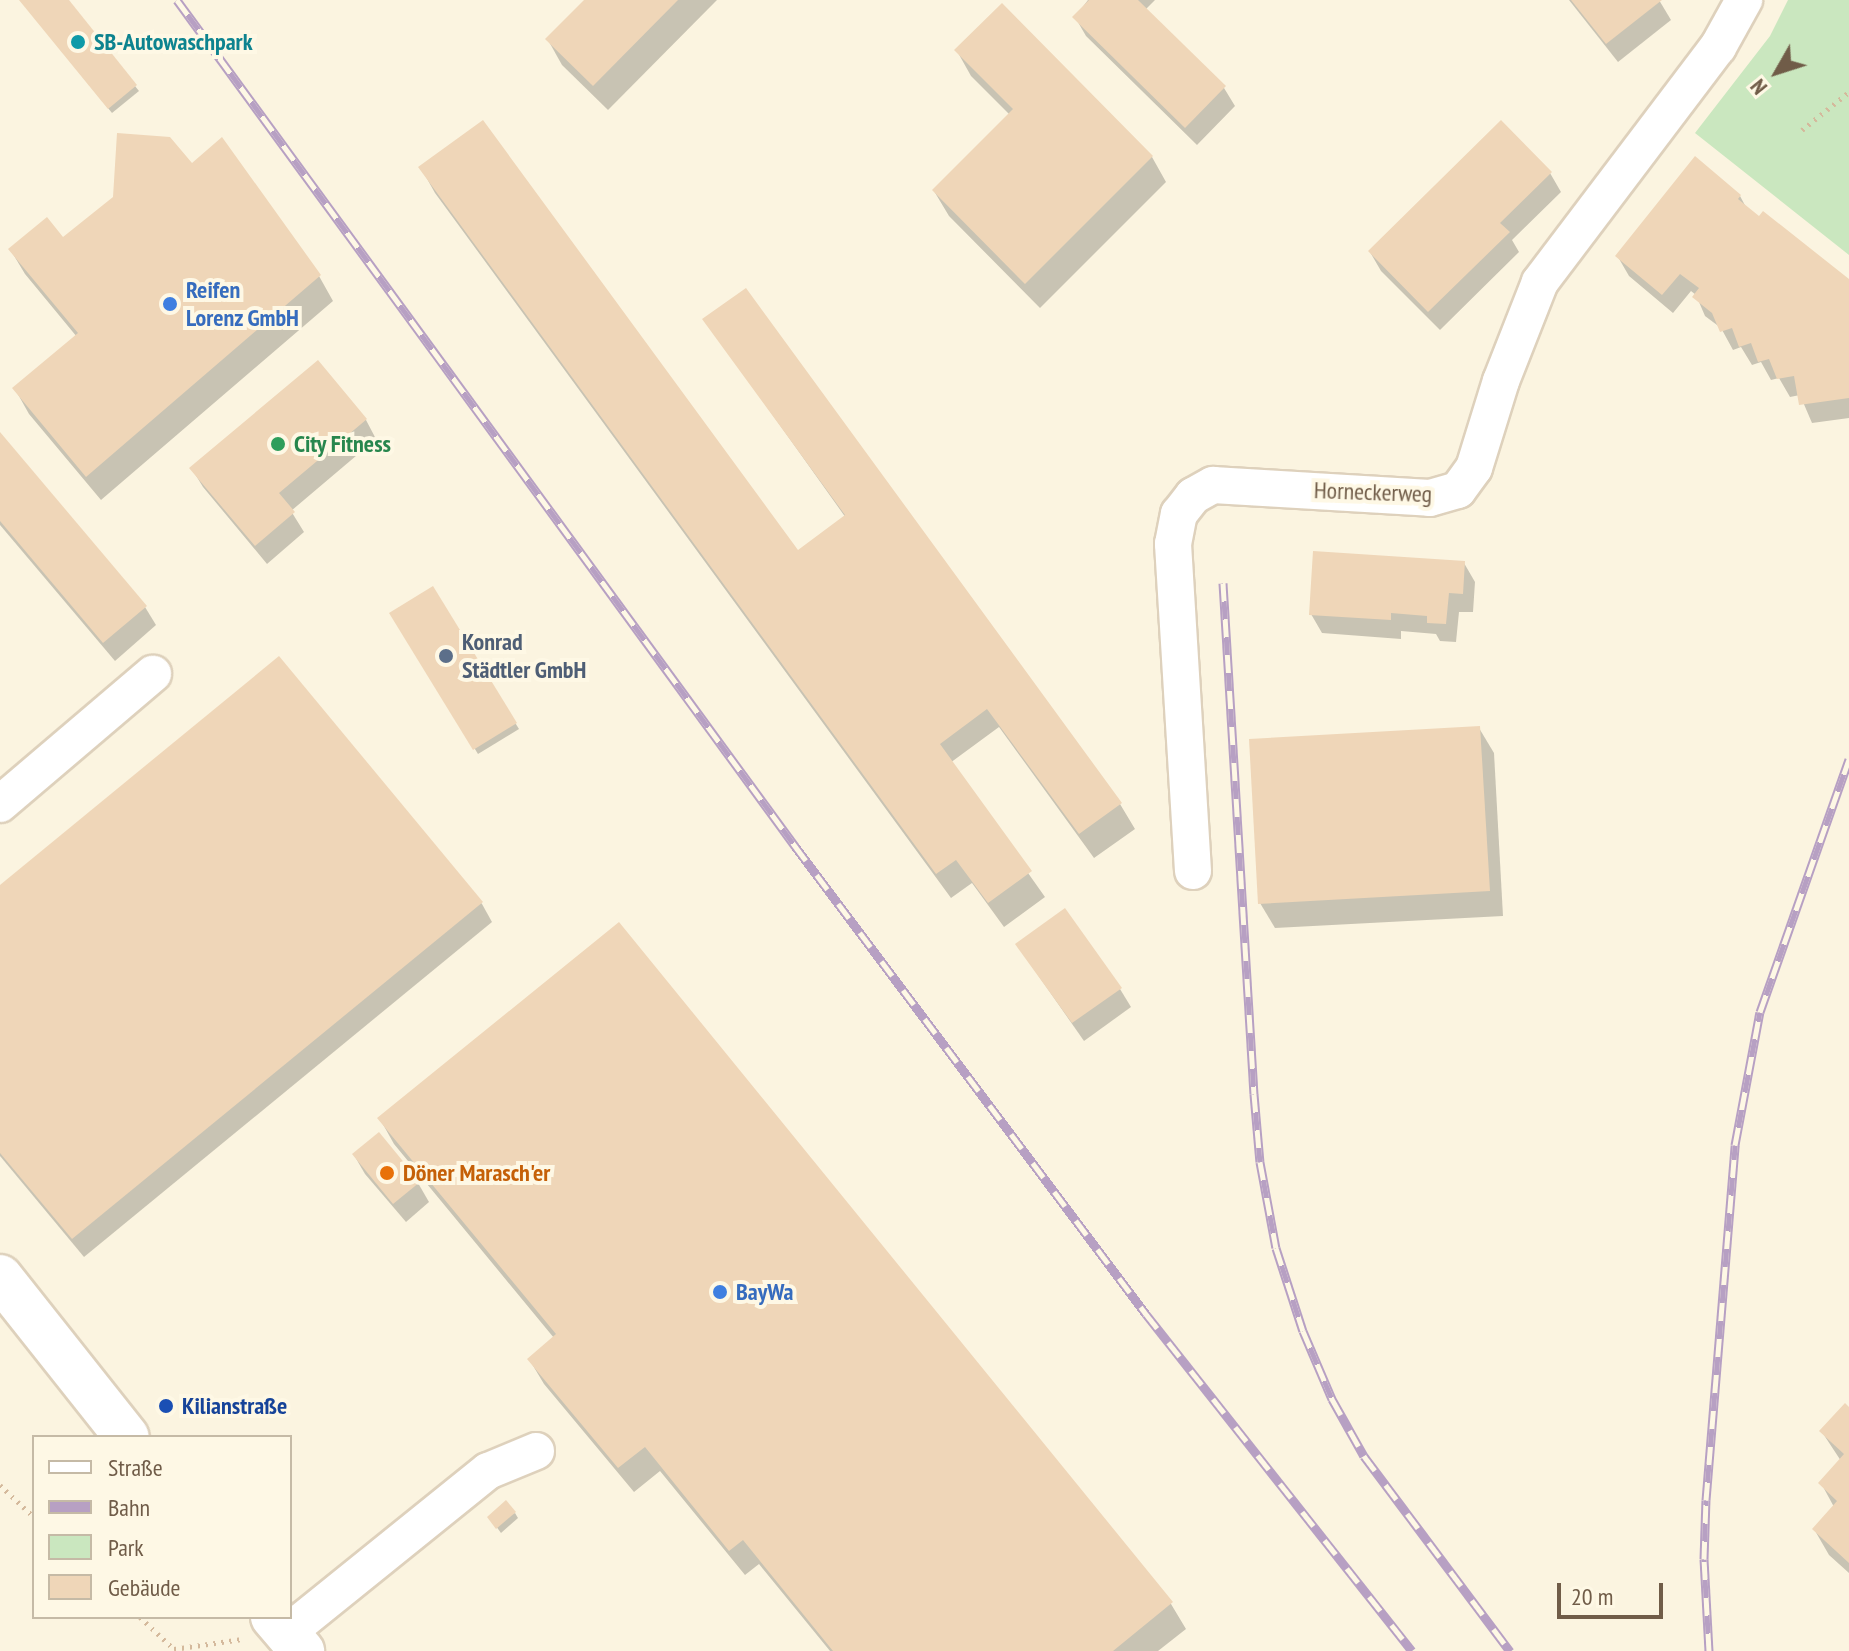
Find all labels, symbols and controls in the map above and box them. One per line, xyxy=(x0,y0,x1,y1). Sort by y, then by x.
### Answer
place label: SB-Autowaschpark xyxy=(94,28,253,56)
north arrow xyxy=(1737,32,1817,112)
marker: SB-Autowaschpark xyxy=(69,33,87,51)
text: N xyxy=(1744,74,1773,101)
place label: Reifen Lorenz GmbH xyxy=(186,276,300,332)
marker: Reifen Lorenz GmbH xyxy=(161,295,179,313)
place label: City Fitness xyxy=(294,430,392,458)
marker: City Fitness xyxy=(269,435,287,453)
street label: Horneckerweg xyxy=(1313,476,1433,508)
place label: Konrad Städtler GmbH xyxy=(462,628,587,684)
marker: Konrad Städtler GmbH xyxy=(437,647,455,665)
place label: Döner Marasch'er xyxy=(403,1159,550,1187)
marker: Döner Marasch'er xyxy=(378,1164,396,1182)
place label: BayWa xyxy=(736,1278,793,1306)
marker: BayWa xyxy=(711,1283,729,1301)
place label: Kilianstraße xyxy=(182,1392,287,1420)
marker: Kilianstraße xyxy=(157,1397,175,1415)
legend xyxy=(32,1435,292,1619)
text: Straße xyxy=(108,1452,163,1483)
text: Bahn xyxy=(108,1492,150,1523)
text: Park xyxy=(108,1532,144,1563)
scale bar xyxy=(1561,1567,1667,1617)
text: Gebäude xyxy=(108,1572,180,1603)
text: 20 m xyxy=(1571,1581,1613,1612)

